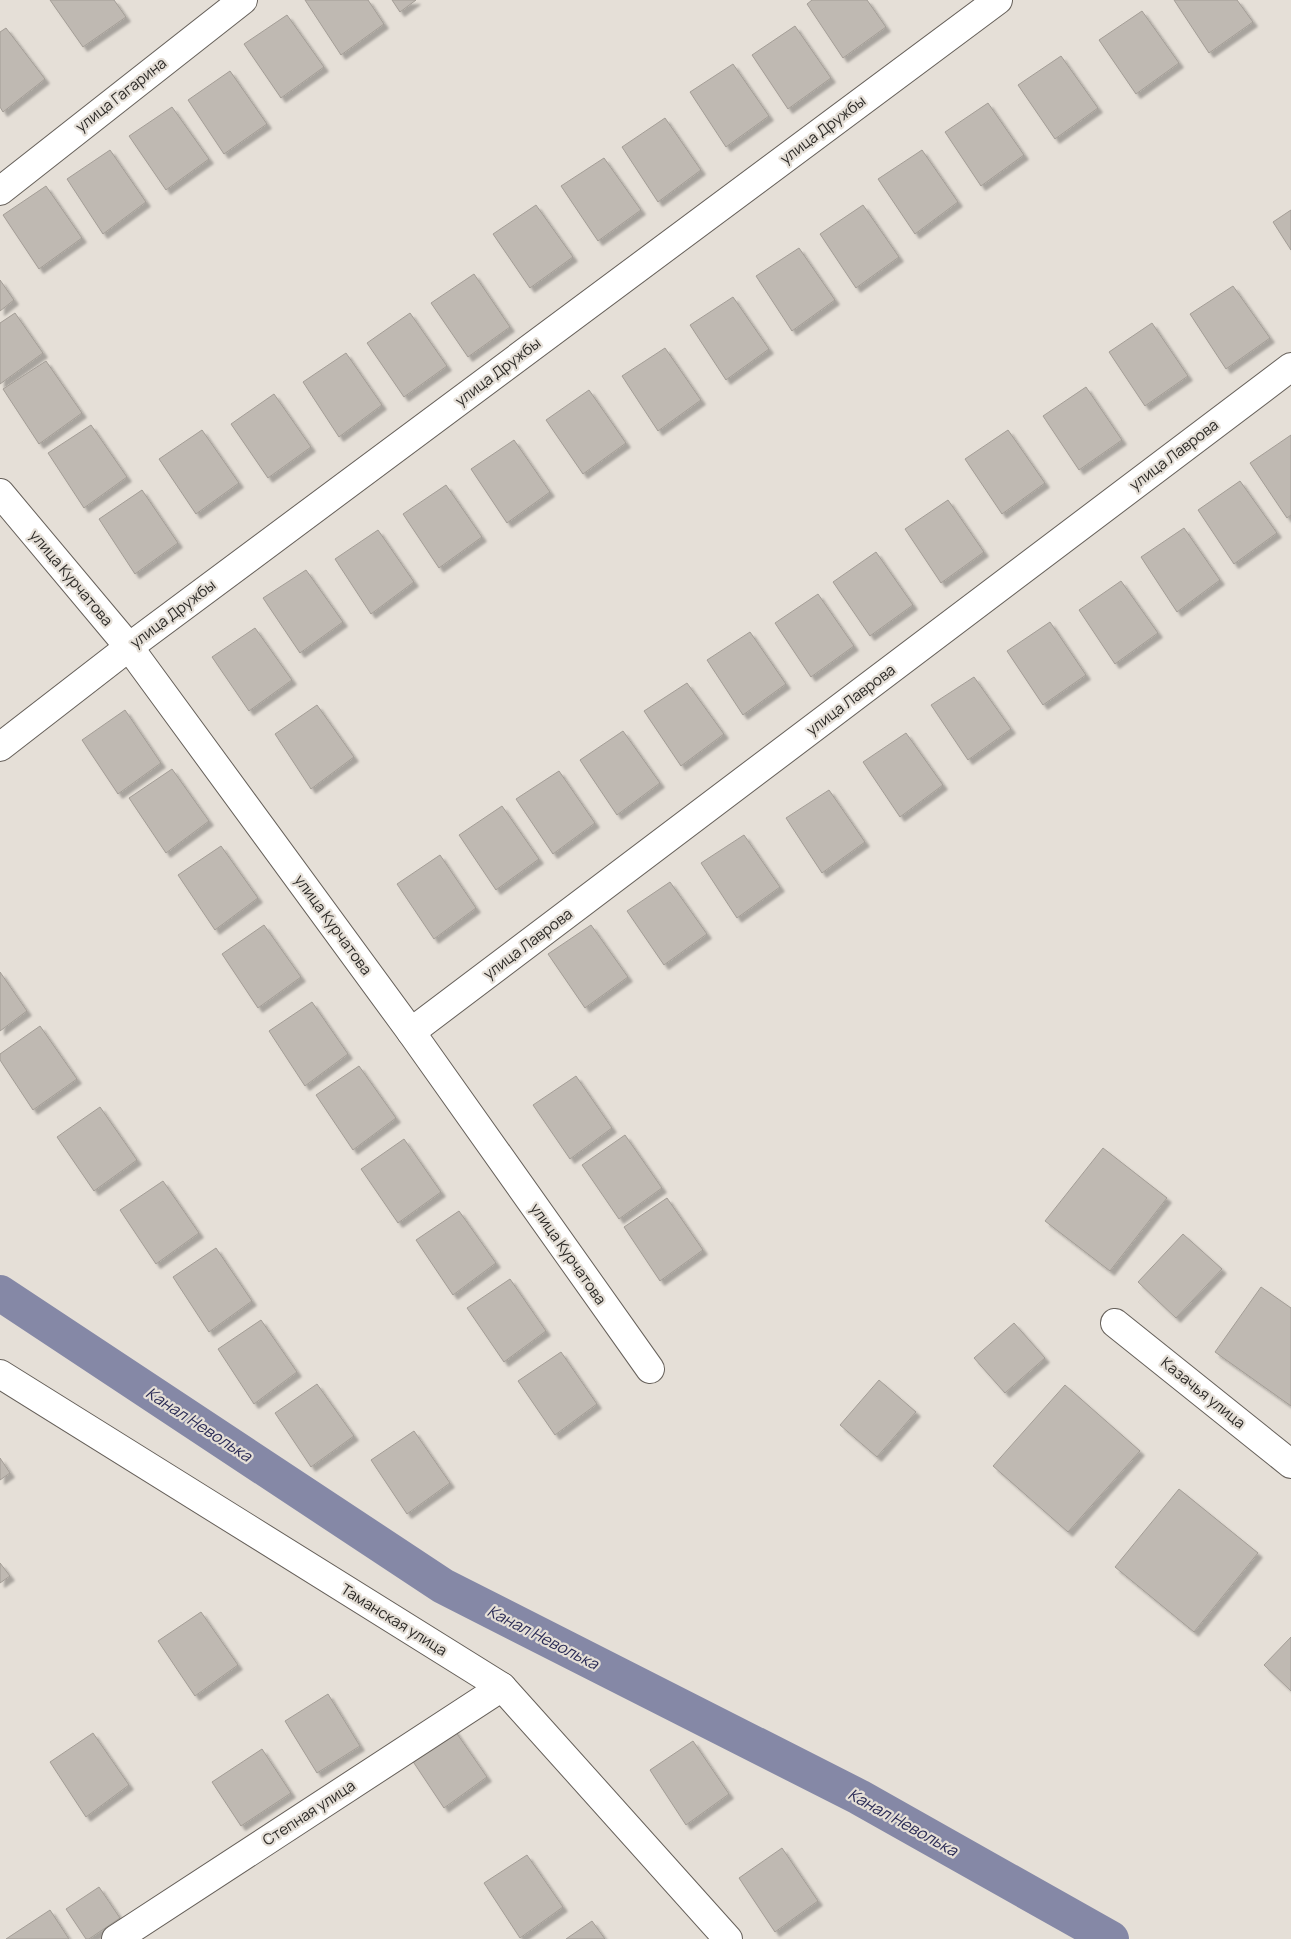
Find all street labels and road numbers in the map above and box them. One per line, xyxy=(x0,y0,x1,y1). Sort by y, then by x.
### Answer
street label: улица Гагарина xyxy=(71,52,171,137)
street label: улица Дружбы xyxy=(776,90,870,169)
street label: улица Дружбы xyxy=(451,332,545,411)
street label: улица Лаврова xyxy=(1125,414,1222,495)
street label: улица Курчатова xyxy=(25,525,118,630)
street label: улица Дружбы xyxy=(126,574,220,653)
street label: улица Лаврова xyxy=(802,659,899,740)
street label: улица Курчатова xyxy=(290,870,377,979)
street label: улица Лаврова xyxy=(479,903,576,984)
street label: улица Курчатова xyxy=(526,1199,611,1309)
street label: Казачья улица xyxy=(1157,1352,1250,1433)
street label: Таманская улица xyxy=(337,1578,451,1661)
street label: Степная улица xyxy=(258,1775,359,1850)

